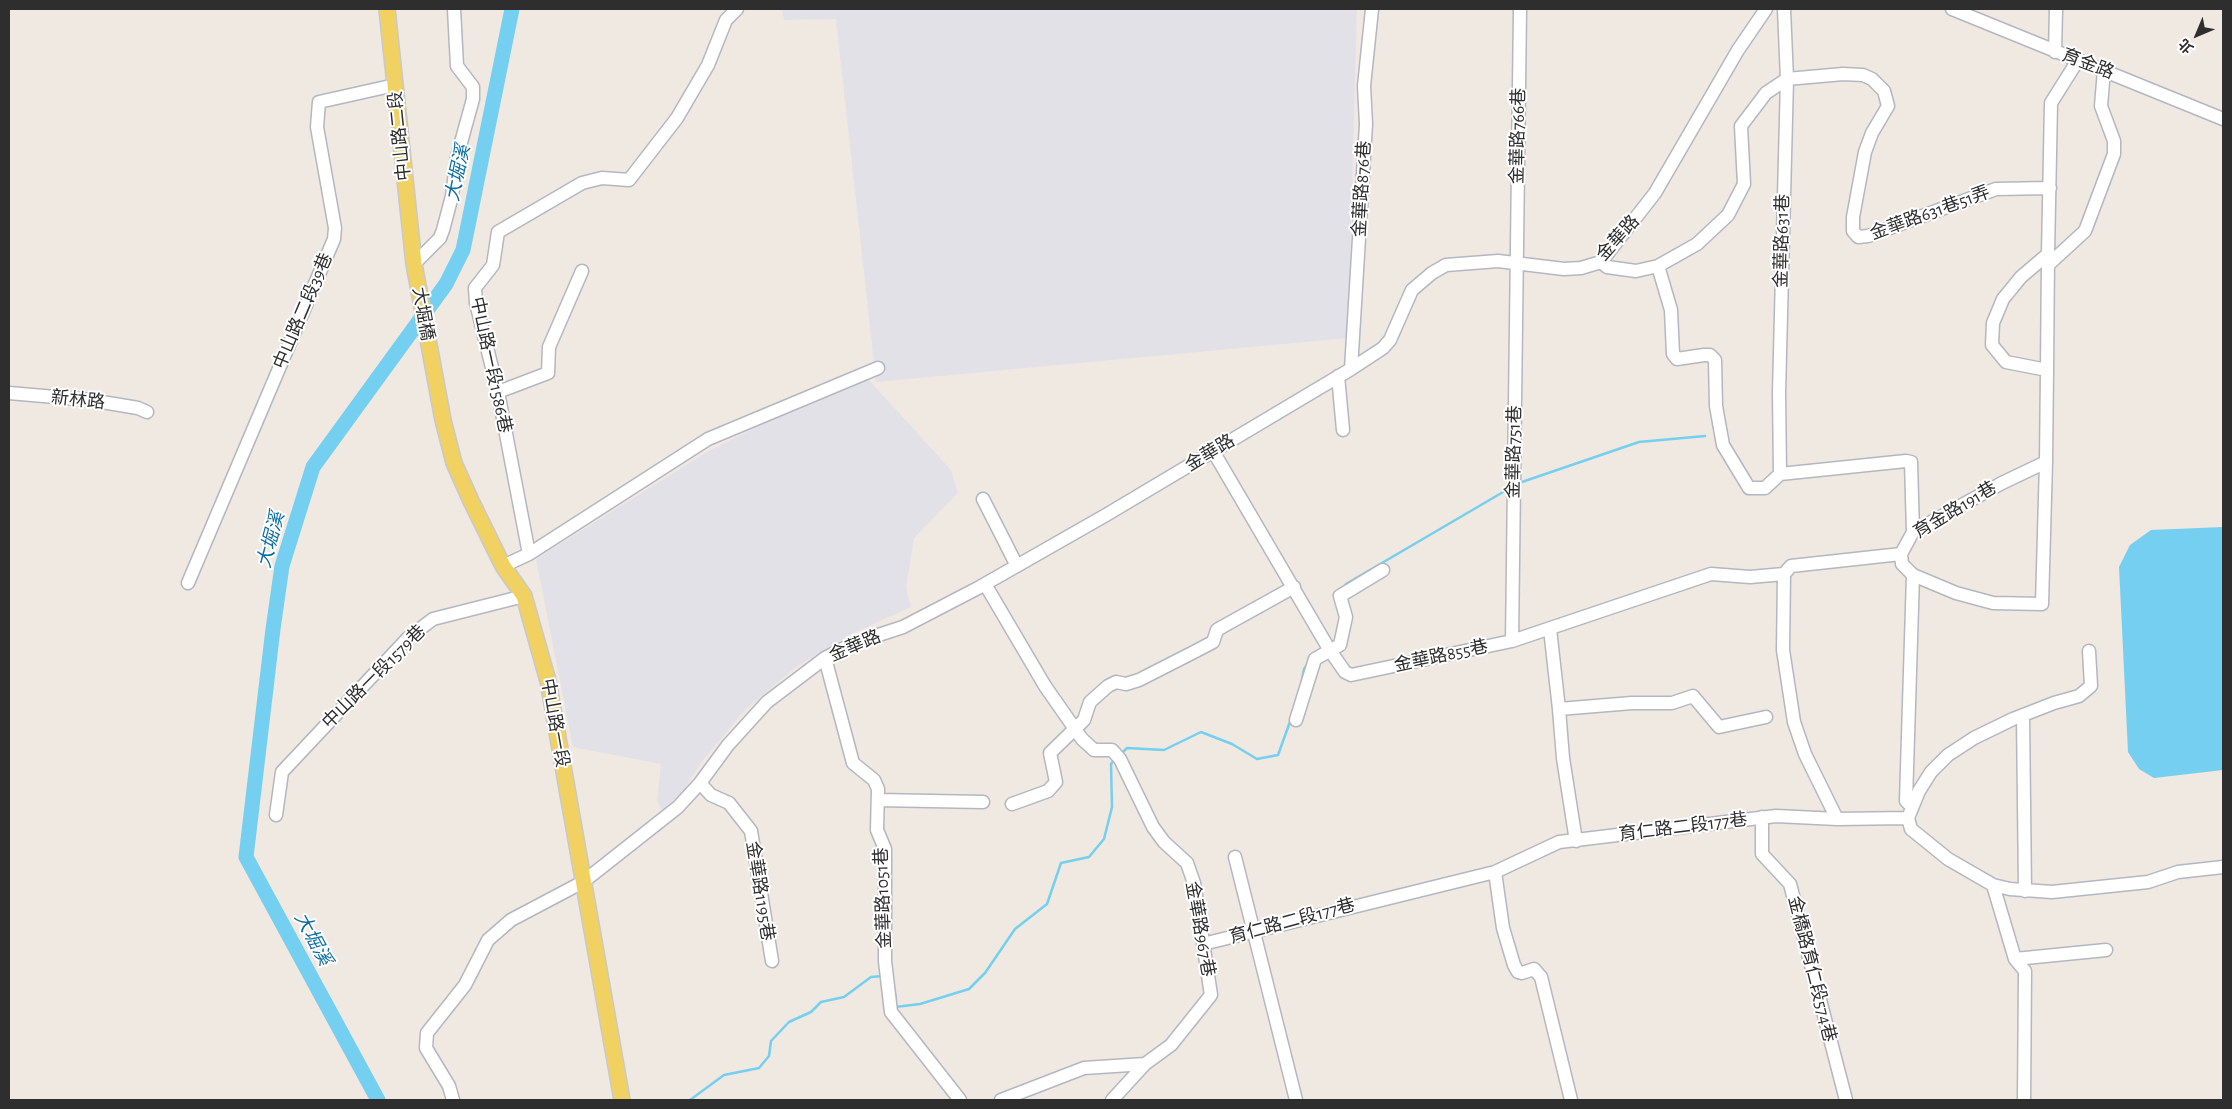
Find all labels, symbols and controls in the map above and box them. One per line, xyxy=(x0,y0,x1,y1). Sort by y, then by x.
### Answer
north arrow xyxy=(2172,10,2222,60)
text: 北 xyxy=(2176,36,2196,56)
street label: 育金路 xyxy=(2059,44,2117,84)
street label: 金華路766巷 xyxy=(1506,88,1530,184)
street label: 中山路二段 xyxy=(385,90,415,182)
street label: 金華路876巷 xyxy=(1349,140,1375,238)
water label: 大堀溪 xyxy=(441,143,475,203)
street label: 金華路631巷51弄 xyxy=(1867,181,1993,245)
street label: 金華路631巷 xyxy=(1770,194,1794,288)
street label: 金華路 xyxy=(1592,211,1644,265)
street label: 中山路二段39巷 xyxy=(269,250,337,372)
street label: 大堀橋 xyxy=(408,286,438,342)
street label: 中山路一段1586巷 xyxy=(466,295,516,435)
street label: 新林路 xyxy=(50,386,106,414)
street label: 金華路751巷 xyxy=(1502,405,1526,499)
street label: 金華路 xyxy=(1181,430,1239,476)
street label: 育金路191巷 xyxy=(1910,477,2000,543)
water label: 大堀溪 xyxy=(253,510,289,570)
street label: 中山路一段1579巷 xyxy=(318,621,430,733)
street label: 金華路 xyxy=(826,626,884,666)
street label: 金華路855巷 xyxy=(1392,635,1490,677)
street label: 中山路一段 xyxy=(537,677,573,769)
street label: 育仁路二段177巷 xyxy=(1618,808,1748,846)
street label: 金華路1195巷 xyxy=(741,840,779,942)
street label: 金華路1051巷 xyxy=(870,847,896,949)
street label: 金華路967巷 xyxy=(1181,880,1219,978)
street label: 育仁路二段177巷 xyxy=(1227,894,1357,948)
street label: 金橋路育仁段574巷 xyxy=(1783,894,1841,1044)
water label: 大堀溪 xyxy=(290,908,336,970)

